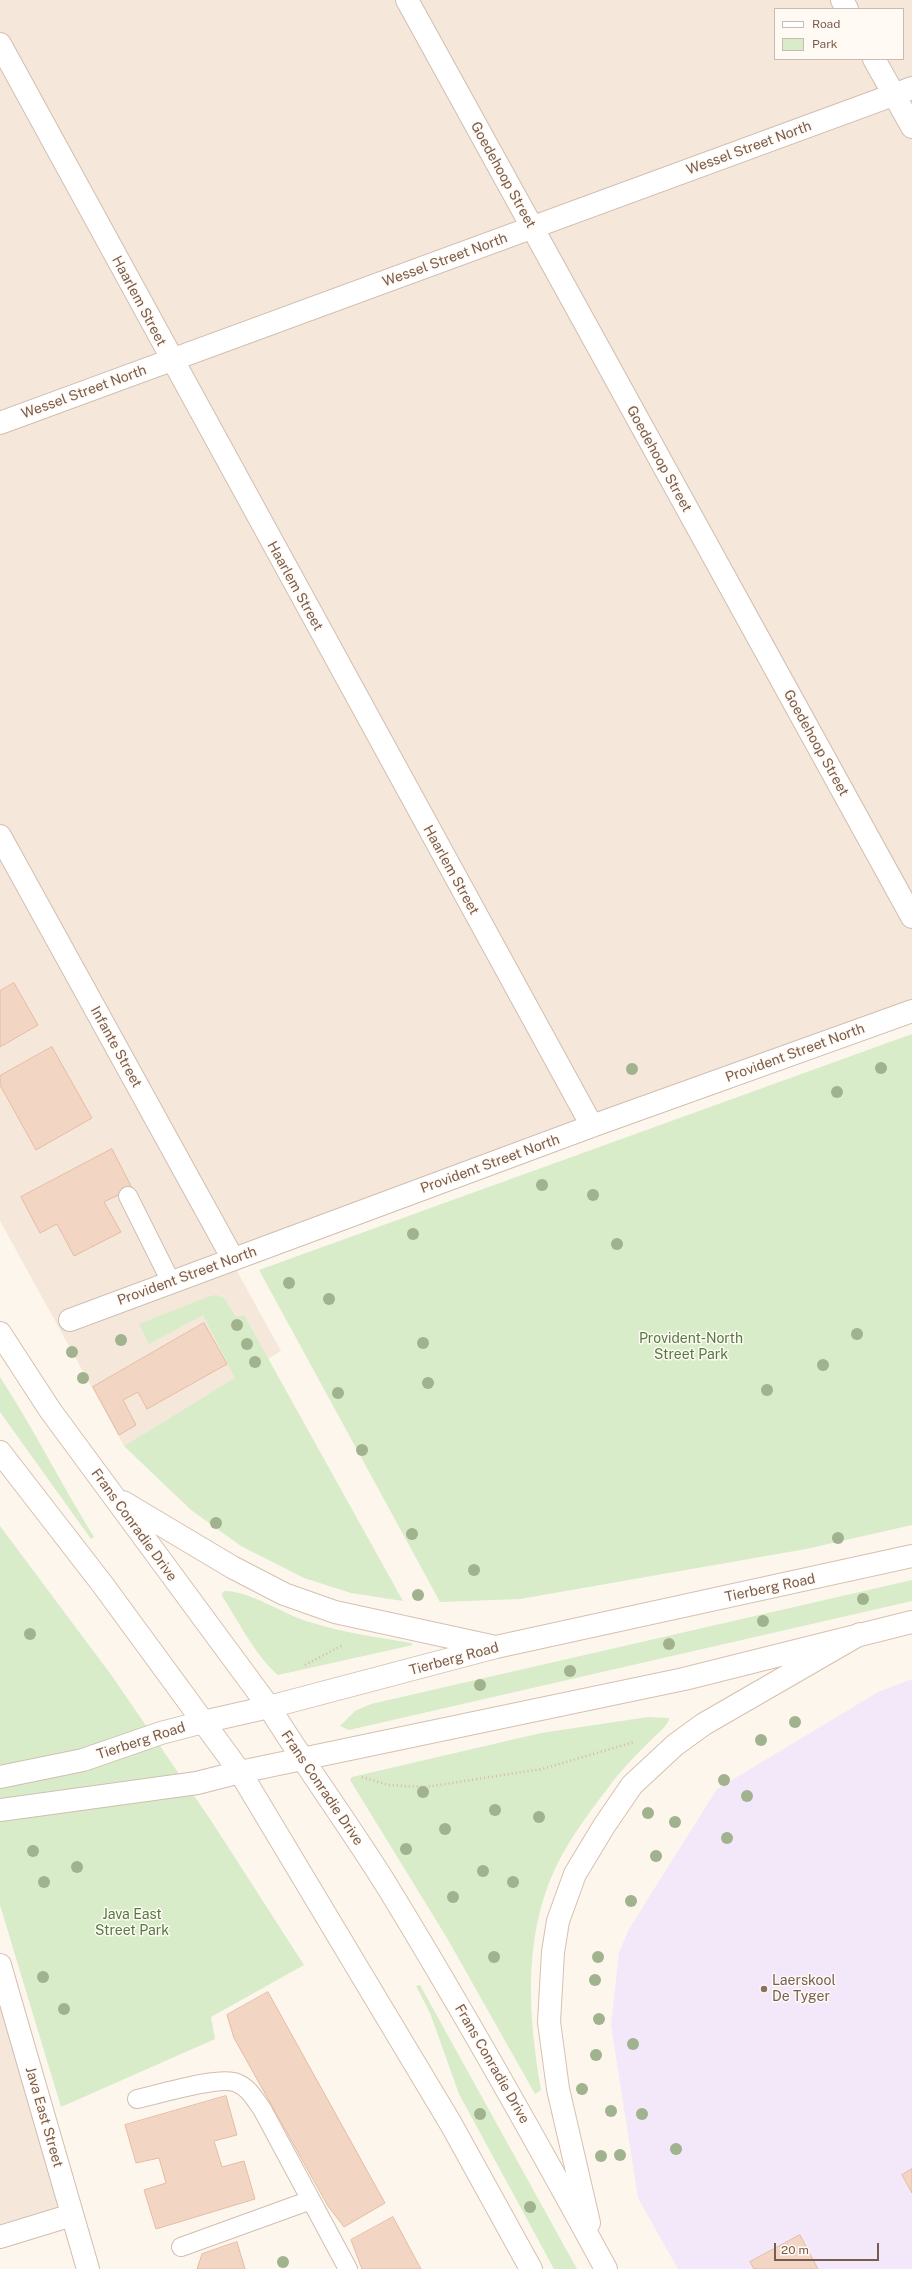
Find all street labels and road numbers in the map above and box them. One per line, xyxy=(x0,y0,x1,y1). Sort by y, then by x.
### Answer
street label: Wessel Street North xyxy=(684,118,814,178)
street label: Goedehoop Street xyxy=(467,119,539,231)
street label: Wessel Street North xyxy=(380,230,510,290)
street label: Haarlem Street xyxy=(108,253,170,349)
street label: Wessel Street North xyxy=(19,362,149,422)
street label: Goedehoop Street xyxy=(623,403,695,515)
street label: Haarlem Street xyxy=(263,538,327,634)
street label: Goedehoop Street xyxy=(780,687,852,799)
street label: Haarlem Street xyxy=(419,822,483,918)
street label: Infante Street xyxy=(87,1003,145,1091)
street label: Provident Street North xyxy=(723,1020,867,1086)
street label: Provident Street North xyxy=(418,1131,562,1197)
street label: Provident Street North xyxy=(115,1243,259,1309)
street label: Frans Conradie Drive xyxy=(88,1465,180,1585)
street label: Tierberg Road xyxy=(723,1570,817,1606)
street label: Tierberg Road xyxy=(407,1639,501,1679)
street label: Tierberg Road xyxy=(95,1719,187,1763)
street label: Frans Conradie Drive xyxy=(277,1727,367,1849)
street label: Frans Conradie Drive xyxy=(451,2001,533,2127)
street label: Java East Street xyxy=(22,2065,66,2169)

